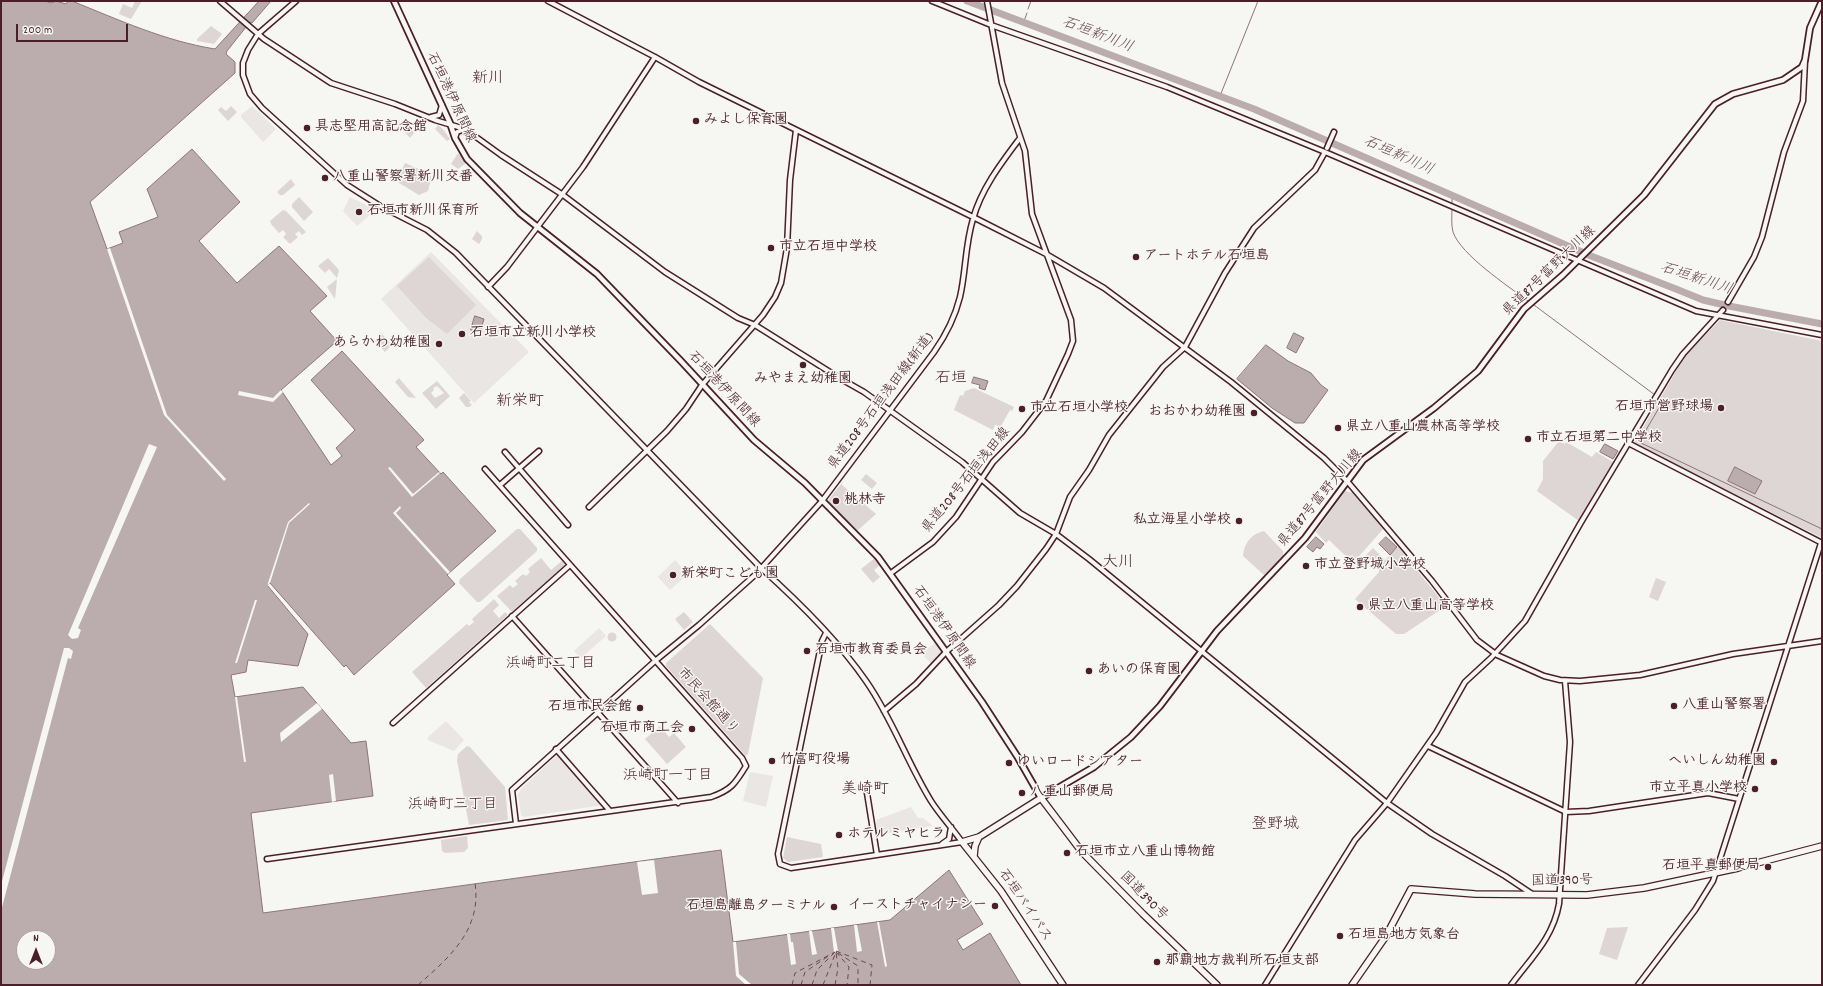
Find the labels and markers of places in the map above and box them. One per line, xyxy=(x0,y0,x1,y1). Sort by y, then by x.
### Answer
place label: みよし保育園 xyxy=(704,113,788,129)
marker: みよし保育園 xyxy=(691,116,701,126)
place label: 具志堅用高記念館 xyxy=(315,120,427,136)
marker: 具志堅用高記念館 xyxy=(302,123,312,133)
place label: 八重山警察署新川交番 xyxy=(333,170,473,186)
marker: 八重山警察署新川交番 xyxy=(320,173,330,183)
place label: 石垣市新川保育所 xyxy=(367,204,479,220)
marker: 石垣市新川保育所 xyxy=(354,207,364,217)
place label: 市立石垣中学校 xyxy=(779,240,877,256)
marker: 市立石垣中学校 xyxy=(766,243,776,253)
place label: アートホテル石垣島 xyxy=(1144,249,1269,265)
marker: アートホテル石垣島 xyxy=(1131,252,1141,262)
place label: 石垣市立新川小学校 xyxy=(470,326,596,342)
marker: 石垣市立新川小学校 xyxy=(457,329,467,339)
place label: あらかわ幼稚園 xyxy=(333,336,431,352)
marker: あらかわ幼稚園 xyxy=(434,339,444,349)
marker: みやまえ幼稚園 xyxy=(798,360,808,370)
place label: みやまえ幼稚園 xyxy=(754,372,852,388)
place label: 石垣市営野球場 xyxy=(1615,400,1713,416)
place label: 市立石垣小学校 xyxy=(1030,401,1128,417)
marker: 石垣市営野球場 xyxy=(1716,403,1726,413)
marker: 市立石垣小学校 xyxy=(1017,404,1027,414)
place label: おおかわ幼稚園 xyxy=(1148,405,1246,421)
marker: おおかわ幼稚園 xyxy=(1249,408,1259,418)
place label: 県立八重山農林高等学校 xyxy=(1346,420,1500,436)
marker: 県立八重山農林高等学校 xyxy=(1333,423,1343,433)
place label: 市立石垣第二中学校 xyxy=(1536,431,1662,447)
marker: 市立石垣第二中学校 xyxy=(1523,434,1533,444)
place label: 桃林寺 xyxy=(844,493,886,509)
marker: 桃林寺 xyxy=(831,496,841,506)
place label: 私立海星小学校 xyxy=(1133,513,1231,529)
marker: 私立海星小学校 xyxy=(1234,516,1244,526)
place label: 市立登野城小学校 xyxy=(1314,558,1426,574)
marker: 市立登野城小学校 xyxy=(1301,561,1311,571)
place label: 新栄町こども園 xyxy=(681,567,779,583)
marker: 新栄町こども園 xyxy=(668,570,678,580)
place label: 県立八重山高等学校 xyxy=(1368,599,1494,615)
marker: 県立八重山高等学校 xyxy=(1355,602,1365,612)
place label: 石垣市教育委員会 xyxy=(815,643,927,659)
marker: 石垣市教育委員会 xyxy=(802,646,812,656)
place label: あいの保育園 xyxy=(1097,663,1181,679)
marker: あいの保育園 xyxy=(1084,666,1094,676)
place label: 八重山警察署 xyxy=(1682,698,1766,714)
place label: 石垣市民会館 xyxy=(548,700,632,716)
marker: 八重山警察署 xyxy=(1669,701,1679,711)
marker: 石垣市民会館 xyxy=(635,703,645,713)
place label: 石垣市商工会 xyxy=(600,721,684,737)
marker: 石垣市商工会 xyxy=(687,724,697,734)
place label: 竹富町役場 xyxy=(780,753,850,769)
place label: へいしん幼稚園 xyxy=(1668,754,1766,770)
place label: ゆいロードシアター xyxy=(1017,755,1143,771)
marker: 竹富町役場 xyxy=(767,756,777,766)
marker: へいしん幼稚園 xyxy=(1769,757,1779,767)
marker: ゆいロードシアター xyxy=(1004,758,1014,768)
place label: 市立平真小学校 xyxy=(1649,781,1747,797)
marker: 市立平真小学校 xyxy=(1750,784,1760,794)
place label: 八重山郵便局 xyxy=(1030,785,1114,801)
marker: 八重山郵便局 xyxy=(1017,788,1027,798)
place label: ホテルミヤヒラ xyxy=(847,827,945,843)
marker: ホテルミヤヒラ xyxy=(834,830,844,840)
place label: 石垣市立八重山博物館 xyxy=(1075,845,1215,861)
marker: 石垣市立八重山博物館 xyxy=(1062,848,1072,858)
place label: 石垣平真郵便局 xyxy=(1662,859,1760,875)
marker: 石垣平真郵便局 xyxy=(1763,862,1773,872)
place label: イーストチャイナシー xyxy=(848,898,987,914)
place label: 石垣島離島ターミナル xyxy=(686,899,826,915)
marker: イーストチャイナシー xyxy=(990,901,1000,911)
marker: 石垣島離島ターミナル xyxy=(829,902,839,912)
place label: 石垣島地方気象台 xyxy=(1348,928,1460,944)
marker: 石垣島地方気象台 xyxy=(1335,931,1345,941)
place label: 那覇地方裁判所石垣支部 xyxy=(1165,954,1319,970)
marker: 那覇地方裁判所石垣支部 xyxy=(1152,957,1162,967)

